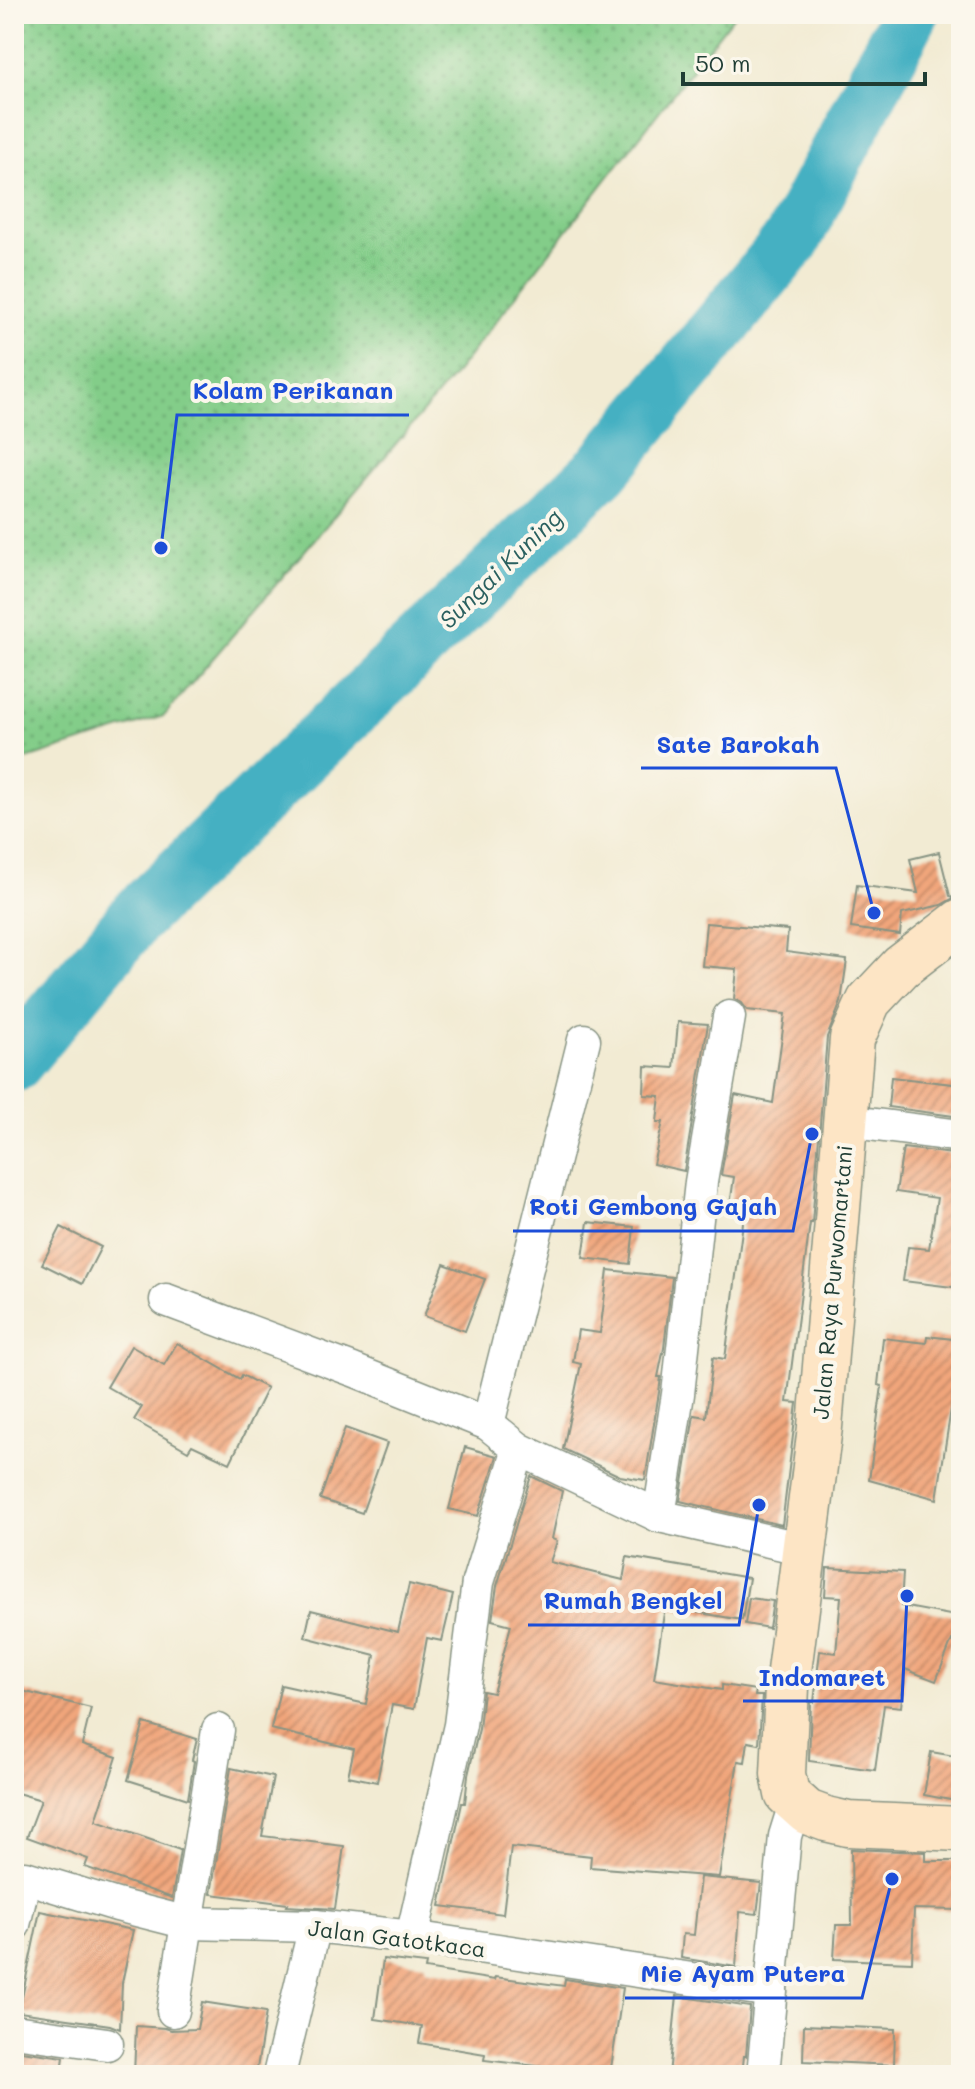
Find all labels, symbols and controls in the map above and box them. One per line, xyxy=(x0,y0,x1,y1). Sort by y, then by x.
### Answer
scale bar xyxy=(683,36,925,86)
text: 50 m xyxy=(695,47,751,78)
callout: Kolam Perikanan xyxy=(177,367,409,415)
text: Kolam Perikanan xyxy=(193,374,393,405)
water label: Sungai Kuning xyxy=(432,501,568,635)
callout: Sate Barokah xyxy=(641,720,836,768)
text: Sate Barokah xyxy=(657,728,819,759)
street label: Jalan Raya Purwomartani xyxy=(806,1144,858,1420)
callout: Roti Gembong Gajah xyxy=(513,1183,793,1231)
text: Roti Gembong Gajah xyxy=(529,1190,777,1221)
callout: Rumah Bengkel xyxy=(528,1577,739,1625)
text: Rumah Bengkel xyxy=(543,1584,723,1615)
callout: Indomaret xyxy=(743,1653,902,1701)
text: Indomaret xyxy=(758,1661,886,1692)
street label: Jalan Gatotkaca xyxy=(307,1913,487,1963)
callout: Mie Ayam Putera xyxy=(625,1950,862,1998)
text: Mie Ayam Putera xyxy=(641,1957,845,1988)

